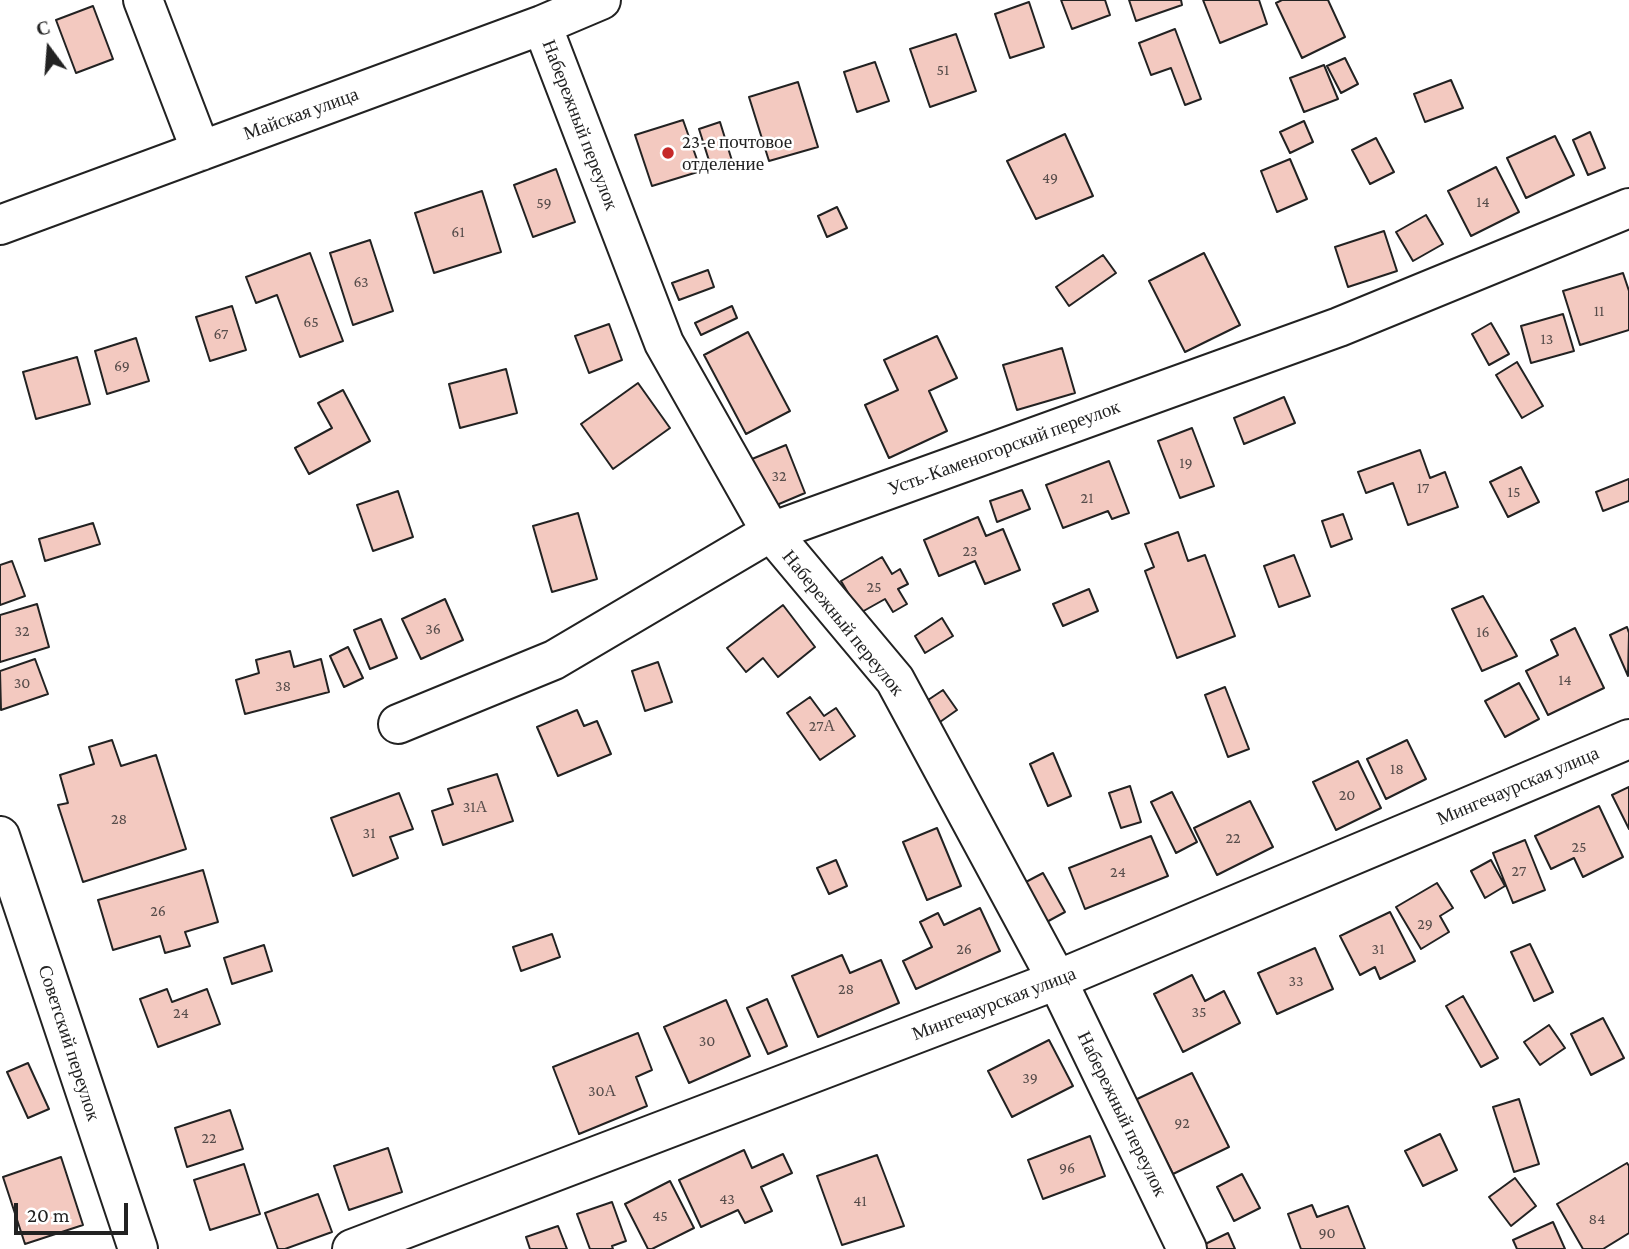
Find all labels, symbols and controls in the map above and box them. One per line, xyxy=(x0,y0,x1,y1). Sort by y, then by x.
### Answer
north arrow xyxy=(14,14,84,84)
text: С xyxy=(34,16,53,40)
street label: Набережный переулок xyxy=(537,37,623,213)
house number: 51 xyxy=(937,60,949,80)
street label: Майская улица xyxy=(240,83,362,145)
place label: 23-е почтовое отделение xyxy=(682,131,792,175)
marker: 23-е почтовое отделение xyxy=(660,145,676,161)
house number: 49 xyxy=(1042,168,1058,188)
house number: 14 xyxy=(1476,192,1490,212)
house number: 59 xyxy=(536,193,552,213)
house number: 61 xyxy=(451,222,465,242)
house number: 63 xyxy=(353,272,369,292)
house number: 11 xyxy=(1594,301,1604,321)
house number: 65 xyxy=(303,312,319,332)
house number: 67 xyxy=(214,324,228,344)
house number: 13 xyxy=(1541,329,1553,349)
house number: 69 xyxy=(114,356,130,376)
street label: Усть-Каменогорский переулок xyxy=(885,395,1123,501)
house number: 19 xyxy=(1179,453,1193,473)
house number: 32 xyxy=(771,466,787,486)
house number: 17 xyxy=(1417,478,1429,498)
house number: 15 xyxy=(1508,482,1520,502)
house number: 21 xyxy=(1081,488,1093,508)
house number: 23 xyxy=(962,541,978,561)
street label: Набережный переулок xyxy=(777,546,909,700)
house number: 25 xyxy=(866,577,882,597)
house number: 36 xyxy=(425,619,441,639)
house number: 32 xyxy=(14,621,30,641)
house number: 16 xyxy=(1476,622,1490,642)
house number: 14 xyxy=(1558,670,1572,690)
house number: 30 xyxy=(14,673,30,693)
house number: 38 xyxy=(275,676,291,696)
house number: 27А xyxy=(809,716,835,736)
street label: Мингечаурская улица xyxy=(1434,742,1602,830)
house number: 18 xyxy=(1390,759,1404,779)
house number: 20 xyxy=(1339,785,1355,805)
house number: 31А xyxy=(463,797,487,817)
house number: 28 xyxy=(111,809,127,829)
house number: 31 xyxy=(363,823,375,843)
house number: 22 xyxy=(1225,828,1241,848)
house number: 25 xyxy=(1571,837,1587,857)
house number: 27 xyxy=(1512,861,1526,881)
house number: 24 xyxy=(1110,862,1126,882)
house number: 26 xyxy=(150,901,166,921)
house number: 29 xyxy=(1417,914,1433,934)
house number: 26 xyxy=(956,939,972,959)
house number: 31 xyxy=(1372,939,1384,959)
street label: Советский переулок xyxy=(33,962,105,1124)
street label: Мингечаурская улица xyxy=(909,962,1079,1046)
house number: 33 xyxy=(1288,971,1304,991)
house number: 28 xyxy=(838,979,854,999)
house number: 35 xyxy=(1191,1002,1207,1022)
house number: 24 xyxy=(173,1003,189,1023)
street label: Набережный переулок xyxy=(1072,1028,1172,1200)
house number: 30 xyxy=(699,1031,715,1051)
house number: 39 xyxy=(1022,1068,1038,1088)
house number: 30А xyxy=(588,1081,616,1101)
house number: 92 xyxy=(1174,1113,1190,1133)
house number: 22 xyxy=(201,1128,217,1148)
house number: 96 xyxy=(1059,1158,1075,1178)
house number: 43 xyxy=(719,1189,735,1209)
scale bar xyxy=(18,1190,131,1234)
house number: 41 xyxy=(853,1191,867,1211)
text: 20 m xyxy=(27,1203,70,1227)
house number: 45 xyxy=(652,1206,668,1226)
house number: 84 xyxy=(1589,1209,1605,1229)
house number: 90 xyxy=(1318,1223,1336,1243)

